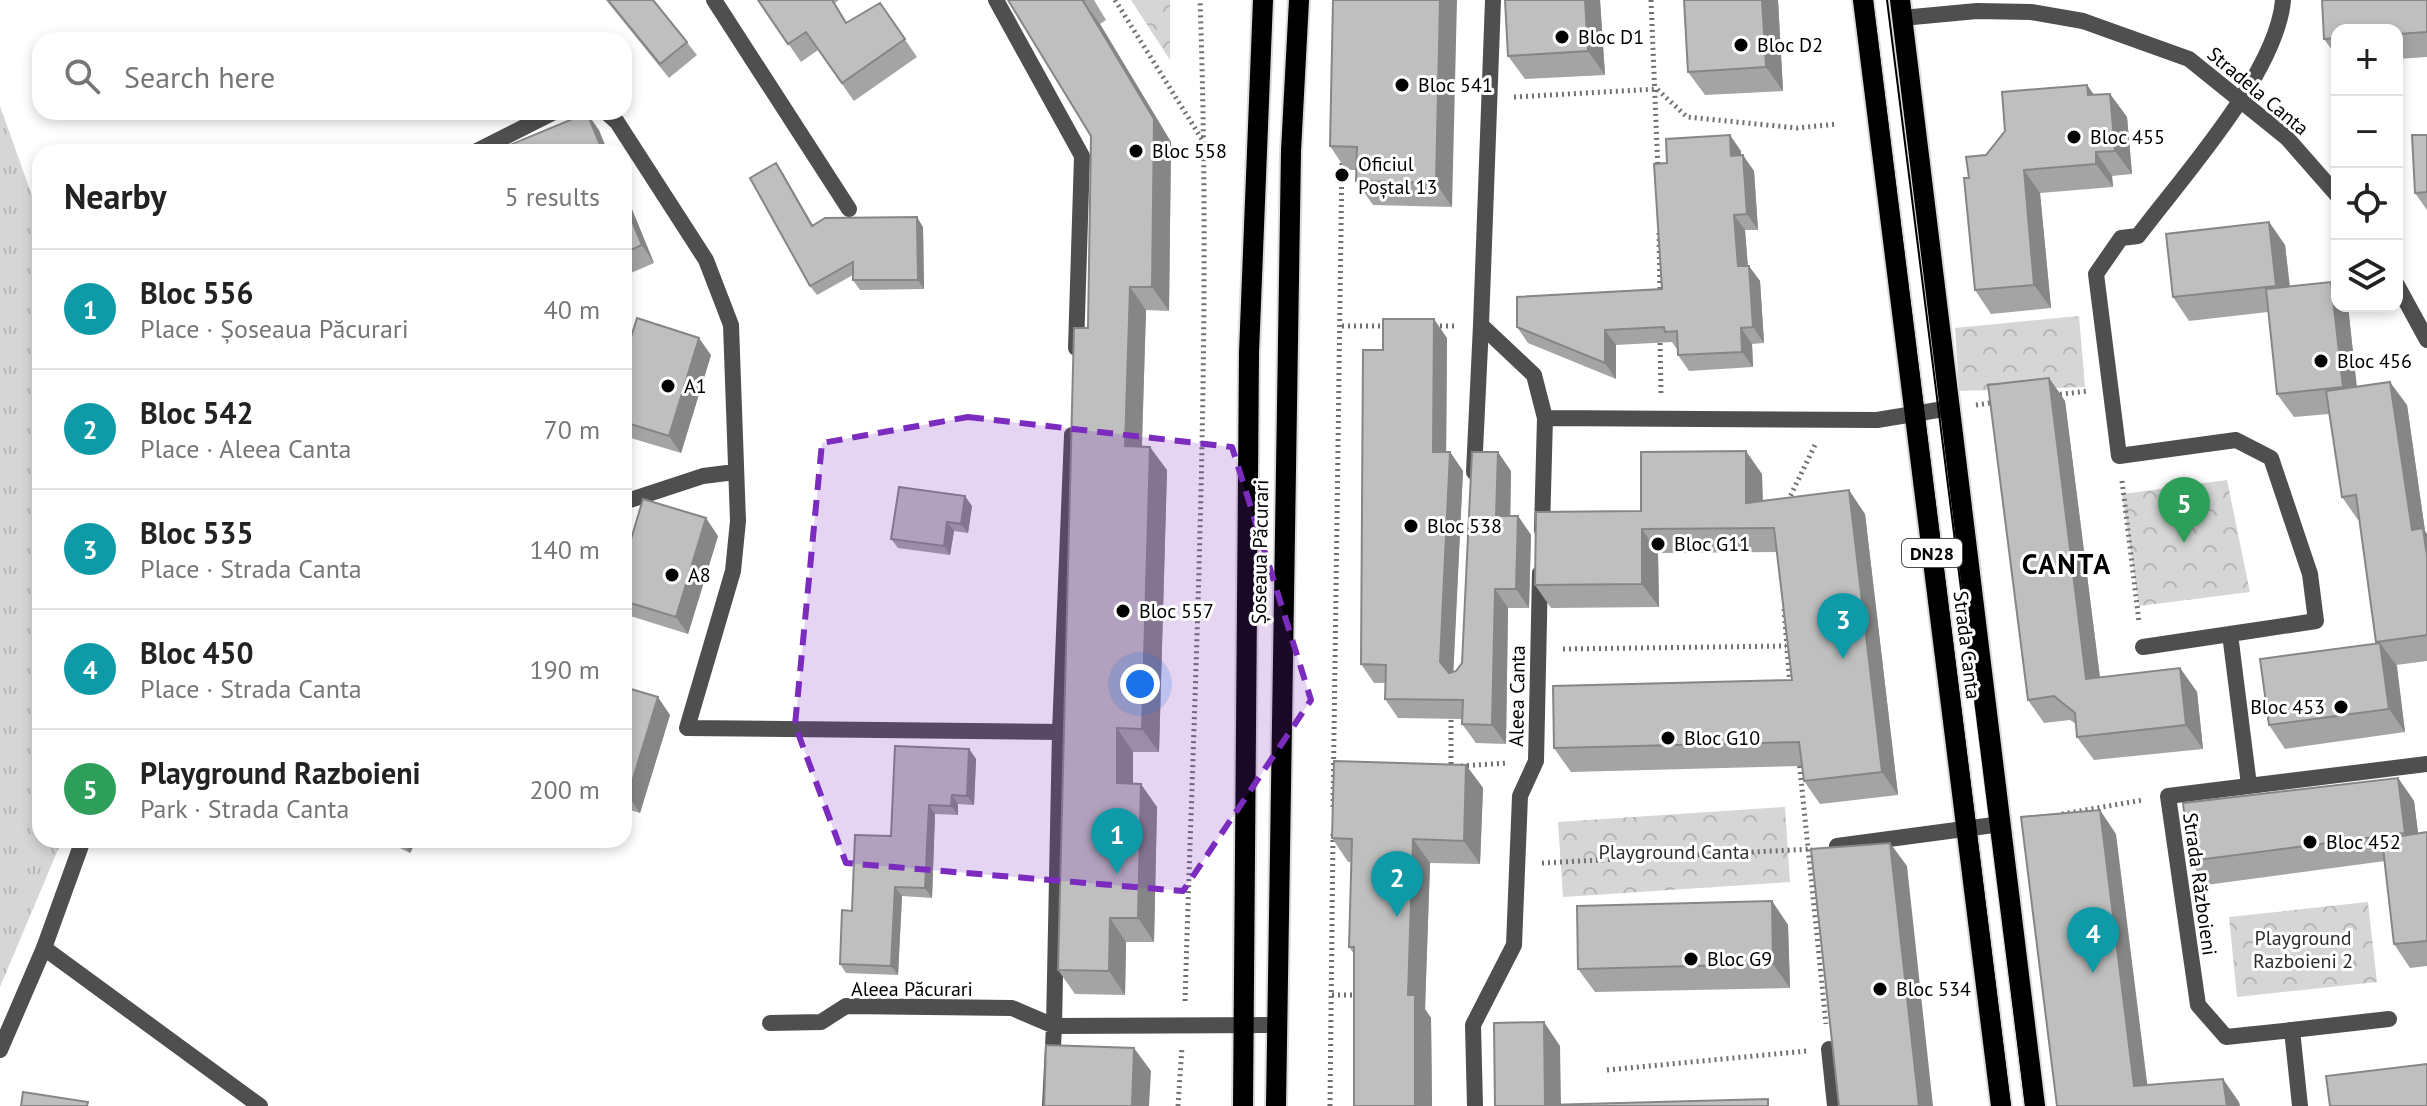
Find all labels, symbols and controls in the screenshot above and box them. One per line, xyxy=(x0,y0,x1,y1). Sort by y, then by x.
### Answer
place label: Bloc D1 xyxy=(1578,24,1644,50)
map controls xyxy=(2331,24,2403,312)
button: + xyxy=(2331,24,2403,96)
marker: Bloc D1 xyxy=(1553,28,1571,46)
search box xyxy=(32,32,632,120)
place label: Bloc D2 xyxy=(1757,32,1823,58)
marker: Bloc D2 xyxy=(1732,36,1750,54)
street label: Stradela Canta xyxy=(2202,41,2314,141)
icon: search xyxy=(60,54,104,98)
text: Search here xyxy=(124,57,275,96)
place label: Bloc 541 xyxy=(1418,72,1493,98)
marker: Bloc 541 xyxy=(1393,76,1411,94)
button: − xyxy=(2331,96,2403,168)
place label: Bloc 455 xyxy=(2090,124,2165,150)
marker: Bloc 455 xyxy=(2065,128,2083,146)
place label: Bloc 558 xyxy=(1152,138,1227,164)
marker: Bloc 558 xyxy=(1127,142,1145,160)
place label: Oficiul Poștal 13 xyxy=(1358,151,1437,200)
marker: Oficiul Poștal 13 xyxy=(1333,166,1351,184)
button: locate xyxy=(2331,168,2403,240)
text: Nearby xyxy=(64,174,166,218)
text: 5 results xyxy=(505,180,600,213)
button: layers xyxy=(2331,240,2403,312)
text: Bloc 556 xyxy=(140,273,254,312)
text: 1 xyxy=(83,293,97,326)
text: 40 m xyxy=(544,293,600,326)
text: Place · Șoseaua Păcurari xyxy=(140,312,409,345)
place label: Bloc 456 xyxy=(2337,348,2412,374)
marker: Bloc 456 xyxy=(2312,352,2330,370)
place label: A1 xyxy=(684,373,707,399)
marker: A1 xyxy=(659,377,677,395)
text: Bloc 542 xyxy=(140,393,254,432)
text: 2 xyxy=(83,413,97,446)
text: 70 m xyxy=(544,413,600,446)
text: Place · Aleea Canta xyxy=(140,432,351,465)
pin: 5 xyxy=(2158,477,2210,543)
street label: Șoseaua Păcurari xyxy=(1246,479,1274,625)
text: Bloc 535 xyxy=(140,513,254,552)
place label: Bloc 538 xyxy=(1427,513,1502,539)
marker: Bloc 538 xyxy=(1402,517,1420,535)
place label: Bloc G11 xyxy=(1674,531,1750,557)
text: 3 xyxy=(83,533,97,566)
text: 140 m xyxy=(529,533,600,566)
marker: Bloc G11 xyxy=(1649,535,1667,553)
road number: DN28 xyxy=(1902,539,1962,567)
district label: CANTA xyxy=(2022,545,2112,582)
text: Place · Strada Canta xyxy=(140,552,362,585)
place label: A8 xyxy=(688,562,711,588)
marker: A8 xyxy=(663,566,681,584)
street label: Strada Canta xyxy=(1947,589,1987,701)
pin: 3 xyxy=(1817,593,1869,659)
place label: Bloc 557 xyxy=(1139,598,1214,624)
marker: Bloc 557 xyxy=(1114,602,1132,620)
text: Bloc 450 xyxy=(140,633,254,672)
street label: Aleea Canta xyxy=(1503,645,1531,747)
text: 4 xyxy=(83,653,97,686)
text: 190 m xyxy=(529,653,600,686)
your location xyxy=(1120,664,1160,704)
text: Place · Strada Canta xyxy=(140,672,362,705)
place label: Bloc 453 xyxy=(2250,694,2325,720)
marker: Bloc 453 xyxy=(2332,698,2350,716)
place label: Bloc G10 xyxy=(1684,725,1760,751)
marker: Bloc G10 xyxy=(1659,729,1677,747)
text: Playground Razboieni xyxy=(140,753,421,792)
text: 5 xyxy=(83,773,97,806)
text: 200 m xyxy=(529,773,600,806)
text: Park · Strada Canta xyxy=(140,792,349,825)
pin: 1 xyxy=(1091,808,1143,874)
street label: Strada Războieni xyxy=(2177,811,2223,957)
place label: Bloc 452 xyxy=(2326,829,2401,855)
marker: Bloc 452 xyxy=(2301,833,2319,851)
park label: Playground Canta xyxy=(1599,839,1749,865)
pin: 2 xyxy=(1371,851,1423,917)
pin: 4 xyxy=(2067,907,2119,973)
park label: Playground Razboieni 2 xyxy=(2253,925,2353,974)
place label: Bloc G9 xyxy=(1707,946,1772,972)
marker: Bloc G9 xyxy=(1682,950,1700,968)
street label: Aleea Păcurari xyxy=(851,976,973,1002)
place label: Bloc 534 xyxy=(1896,976,1971,1002)
marker: Bloc 534 xyxy=(1871,980,1889,998)

